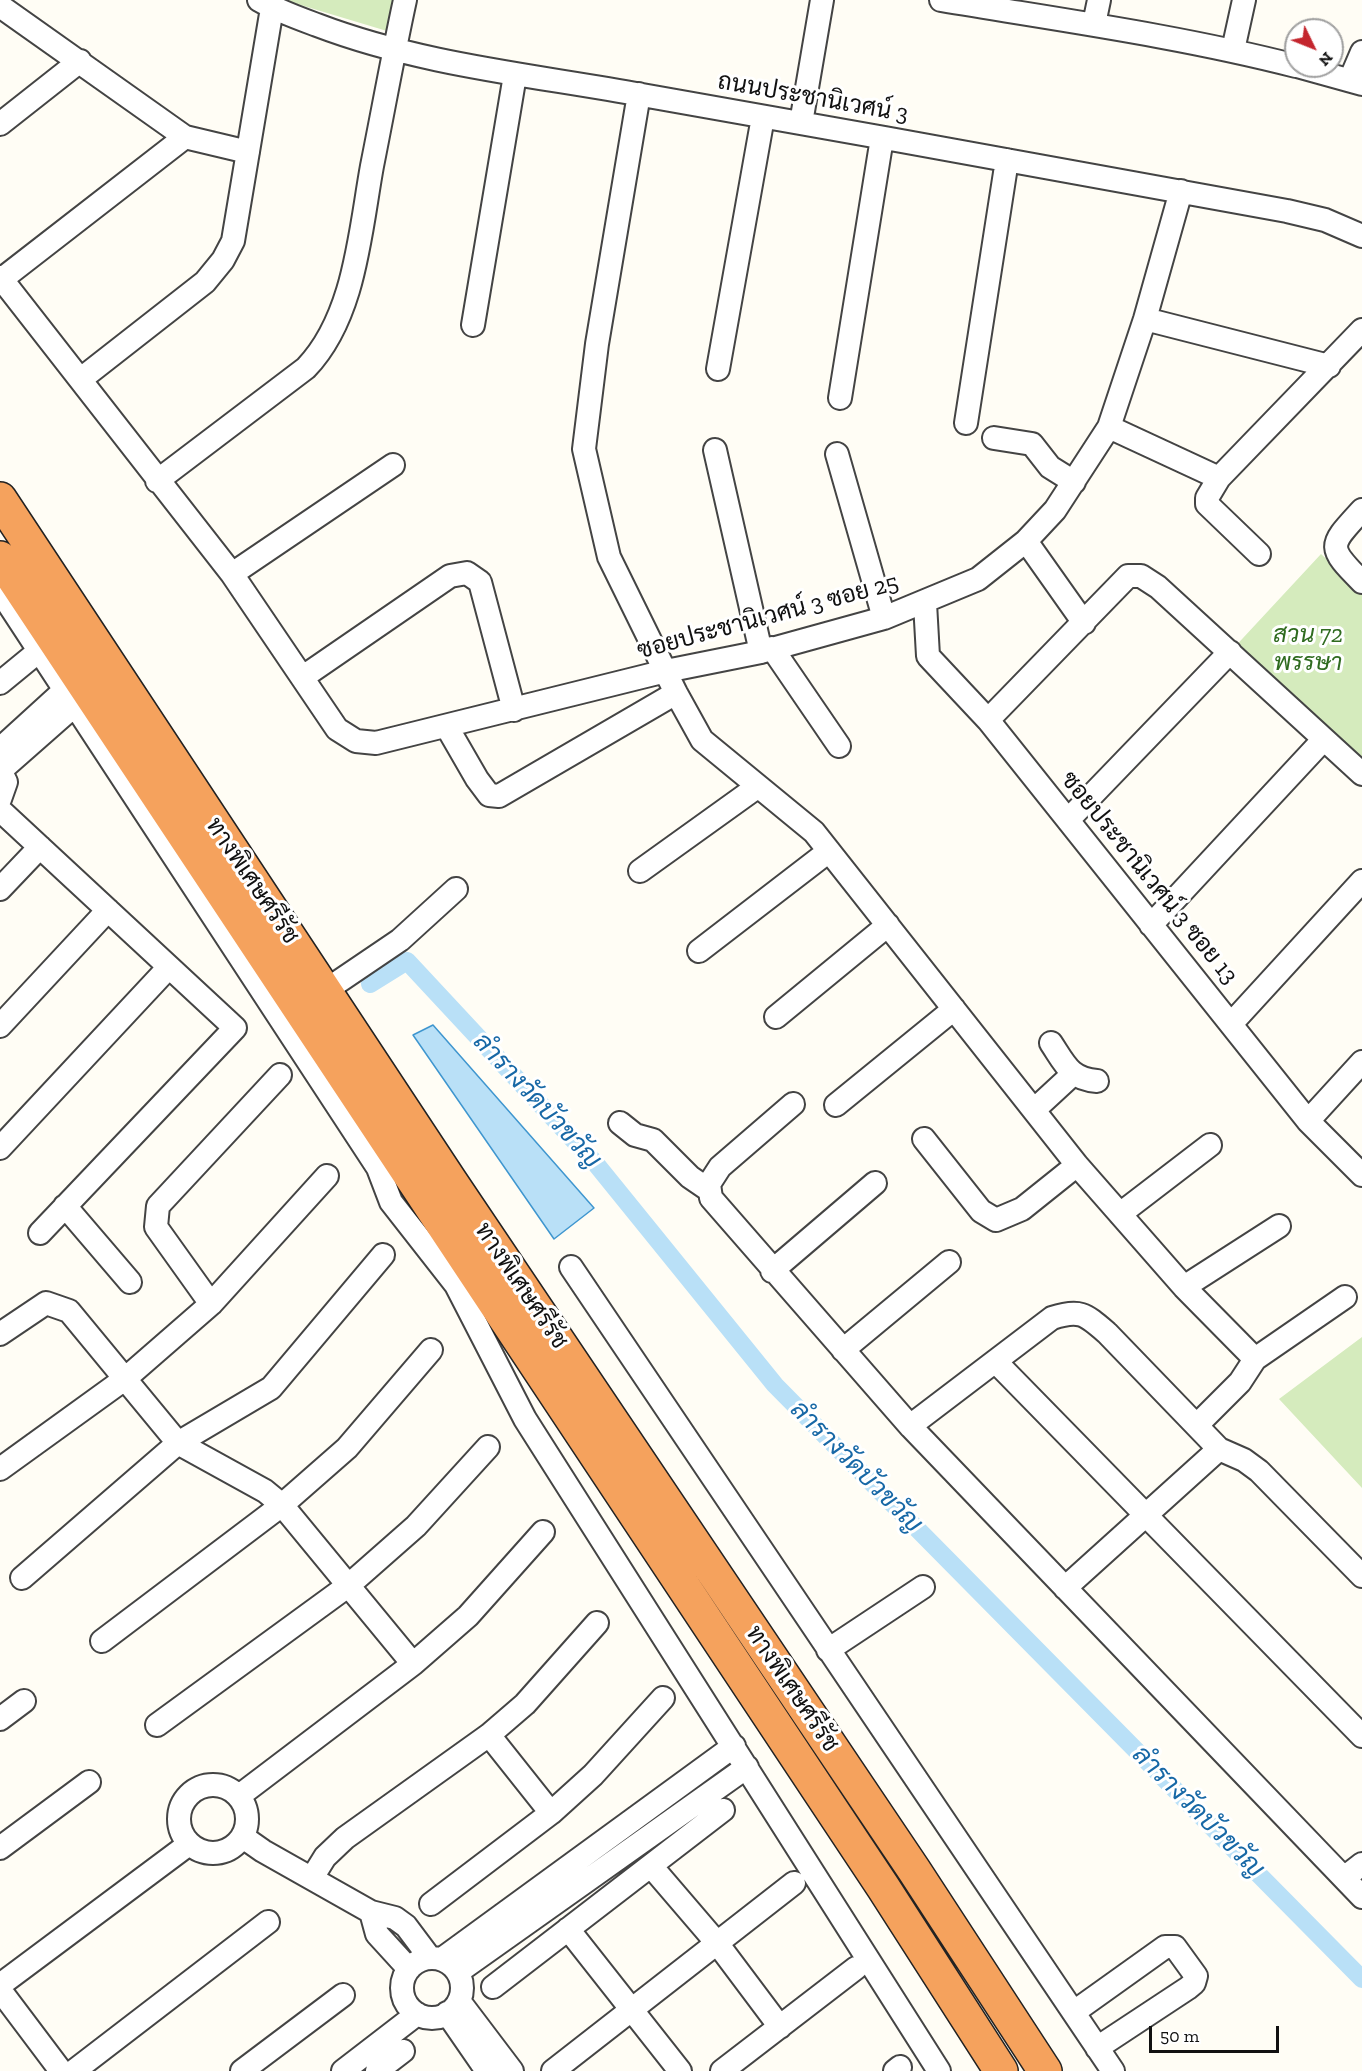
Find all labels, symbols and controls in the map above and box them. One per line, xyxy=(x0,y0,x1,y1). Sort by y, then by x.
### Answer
north arrow xyxy=(1284,18,1344,78)
text: N xyxy=(1315,48,1337,70)
street label: ถนนประชานิเวศน์ 3 xyxy=(716,67,910,129)
street label: ซอยประชานิเวศน์ 3 ซอย 25 xyxy=(634,568,902,666)
park label: สวน 72 พรรษา xyxy=(1273,621,1343,677)
street label: ซอยประชานิเวศน์ 3 ซอย 13 xyxy=(1054,766,1244,990)
street label: ทางพิเศษศรีรัช xyxy=(199,812,305,950)
water label: ลำรางวัดบัวขวัญ xyxy=(466,1027,608,1175)
street label: ทางพิเศษศรีรัช xyxy=(468,1217,574,1355)
water label: ลำรางวัดบัวขวัญ xyxy=(784,1395,928,1539)
street label: ทางพิเศษศรีรัช xyxy=(739,1620,845,1758)
water label: ลำรางวัดบัวขวัญ xyxy=(1126,1740,1270,1884)
scale bar xyxy=(1152,2014,1282,2052)
text: 50 m xyxy=(1160,2025,1199,2047)

